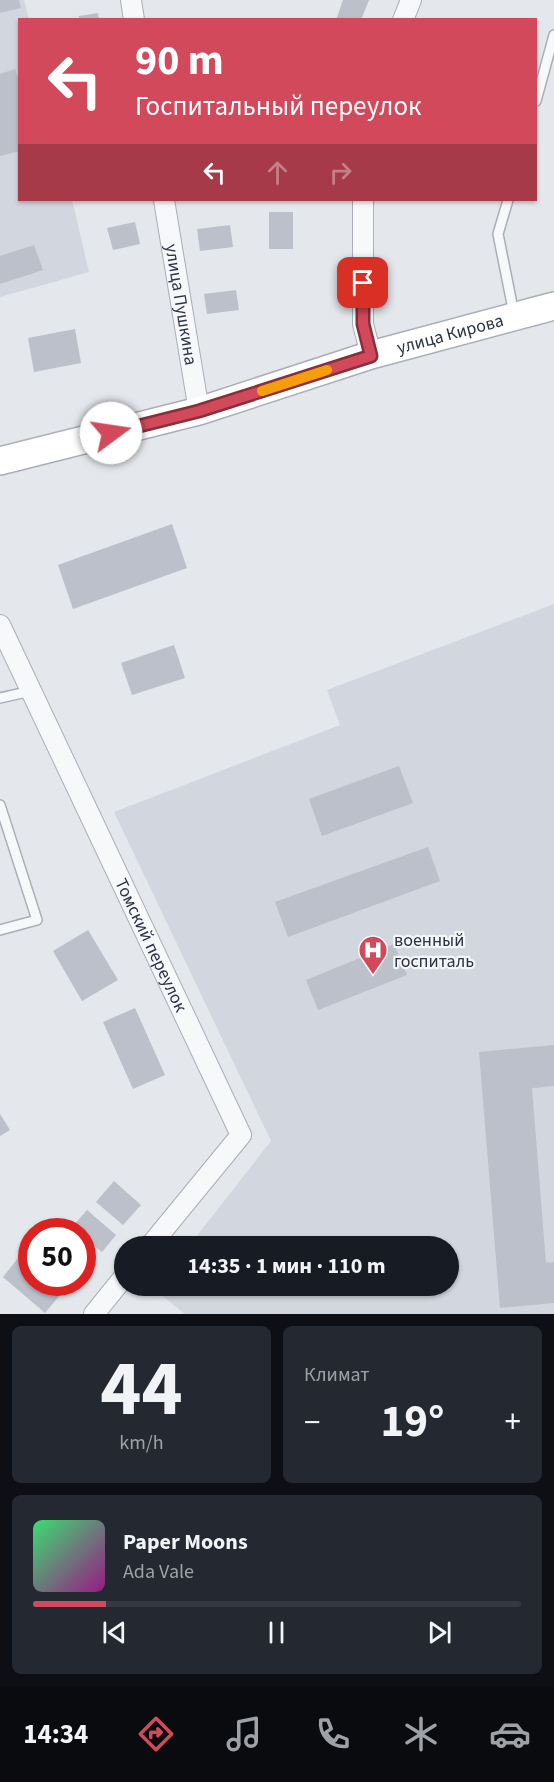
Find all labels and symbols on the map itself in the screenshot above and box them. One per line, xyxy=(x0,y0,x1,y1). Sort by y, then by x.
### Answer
street label: улица Пушкина xyxy=(159,242,204,367)
pin xyxy=(337,257,388,308)
street label: улица Кирова xyxy=(394,308,506,360)
position arrow xyxy=(79,401,143,465)
street label: Томский переулок xyxy=(109,874,194,1016)
place label: военный госпиталь xyxy=(394,928,474,974)
hospital icon: военный госпиталь xyxy=(357,934,389,976)
speed limit sign: 50 xyxy=(18,1218,96,1296)

